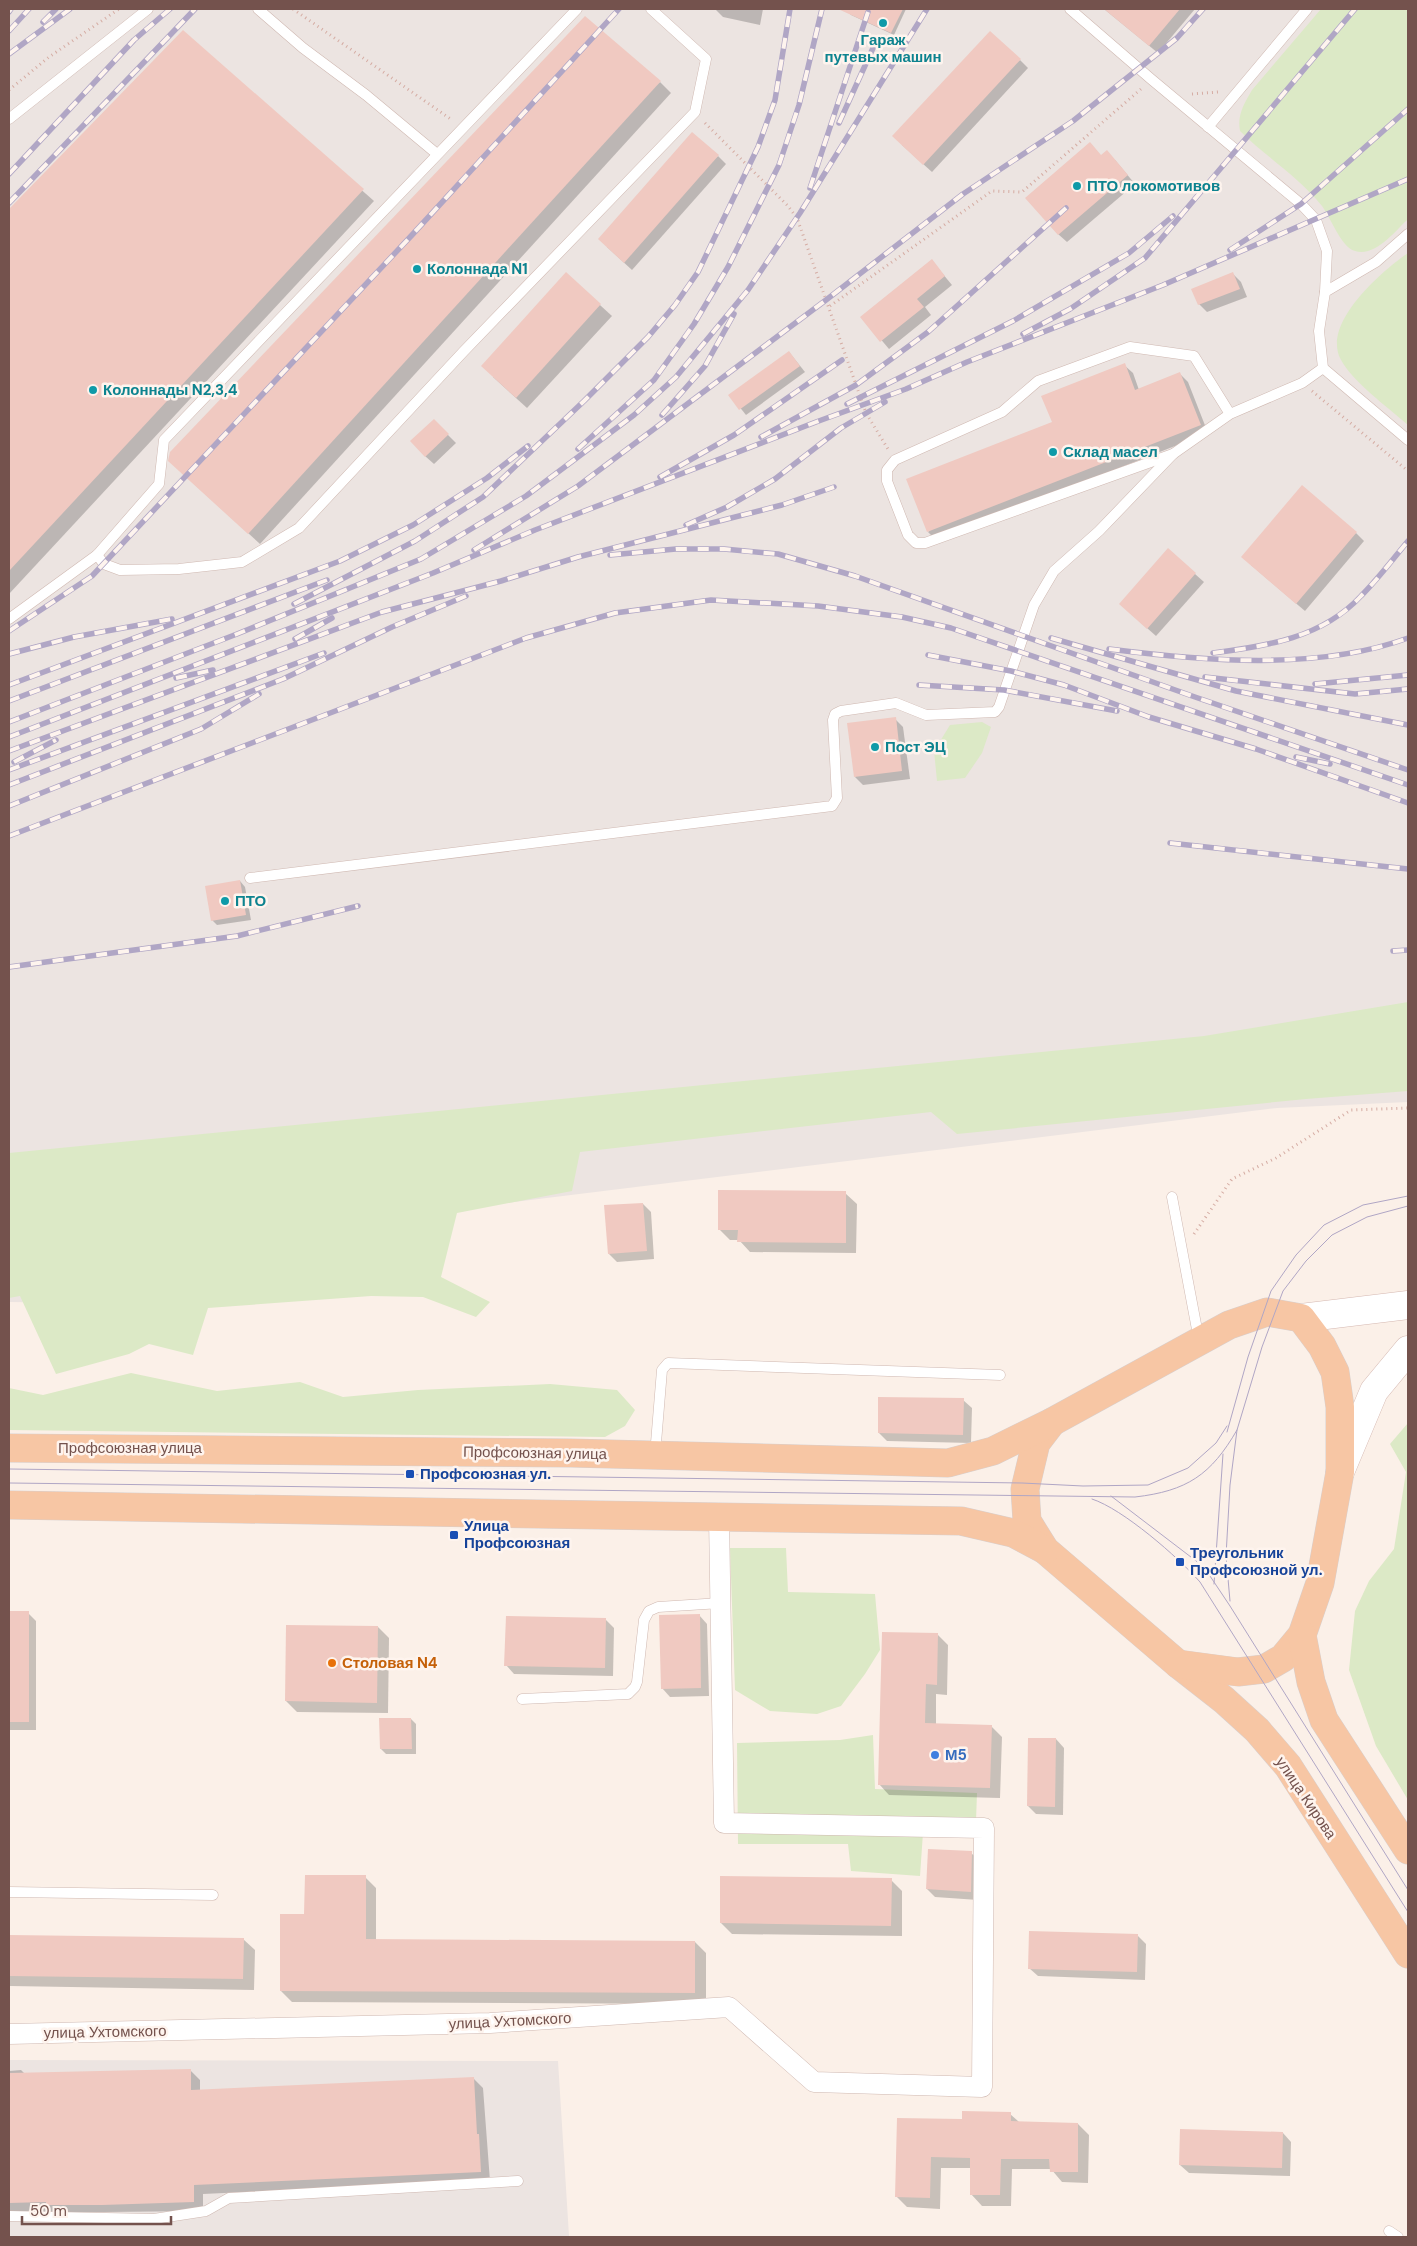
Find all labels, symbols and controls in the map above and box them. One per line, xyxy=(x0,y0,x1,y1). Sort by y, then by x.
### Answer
marker: Гараж путевых машин xyxy=(877,17,889,29)
place label: Гараж путевых машин xyxy=(824,30,942,67)
place label: ПТО локомотивов xyxy=(1087,176,1220,196)
marker: ПТО локомотивов xyxy=(1071,180,1083,192)
place label: Колоннада N1 xyxy=(427,259,528,279)
marker: Колоннада N1 xyxy=(411,263,423,275)
place label: Колоннады N2,3,4 xyxy=(103,380,238,400)
marker: Колоннады N2,3,4 xyxy=(87,384,99,396)
place label: Склад масел xyxy=(1063,442,1158,462)
marker: Склад масел xyxy=(1047,446,1059,458)
place label: Пост ЭЦ xyxy=(885,737,946,757)
marker: Пост ЭЦ xyxy=(869,741,881,753)
place label: ПТО xyxy=(235,891,267,911)
marker: ПТО xyxy=(219,895,231,907)
street label: Профсоюзная улица xyxy=(58,1438,203,1458)
street label: Профсоюзная улица xyxy=(463,1442,608,1464)
place label: Профсоюзная ул. xyxy=(420,1464,551,1484)
marker: Профсоюзная ул. xyxy=(404,1468,416,1480)
place label: Улица Профсоюзная xyxy=(464,1516,570,1553)
marker: Улица Профсоюзная xyxy=(448,1529,460,1541)
place label: Треугольник Профсоюзной ул. xyxy=(1190,1543,1323,1580)
marker: Треугольник Профсоюзной ул. xyxy=(1174,1556,1186,1568)
place label: Столовая N4 xyxy=(342,1653,438,1673)
marker: Столовая N4 xyxy=(326,1657,338,1669)
place label: М5 xyxy=(945,1745,967,1765)
marker: М5 xyxy=(929,1749,941,1761)
street label: улица Кирова xyxy=(1271,1753,1341,1844)
street label: улица Ухтомского xyxy=(448,2008,572,2034)
street label: улица Ухтомского xyxy=(43,2021,167,2043)
scale bar xyxy=(22,2194,171,2226)
text: 50 m xyxy=(30,2201,67,2221)

